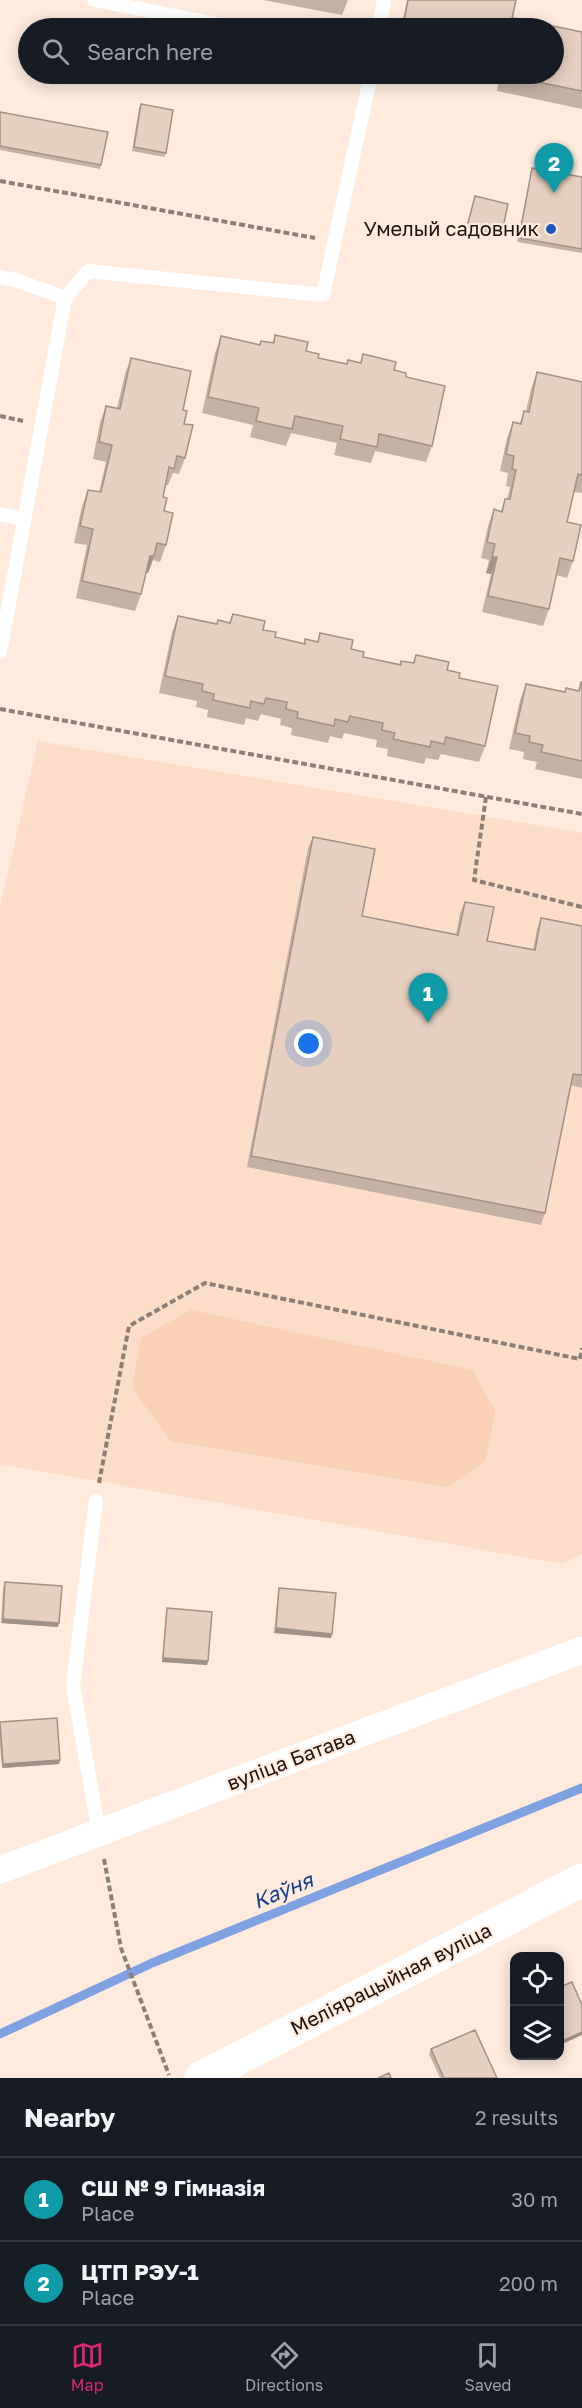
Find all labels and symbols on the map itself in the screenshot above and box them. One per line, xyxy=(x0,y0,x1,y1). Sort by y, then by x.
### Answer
pin: 2 xyxy=(534,144,574,193)
place label: Умелый садовник xyxy=(364,216,539,240)
marker: Умелый садовник xyxy=(544,222,558,236)
pin: 1 xyxy=(408,974,448,1023)
your location xyxy=(294,1029,323,1058)
street label: вуліца Батава xyxy=(223,1724,358,1795)
water label: Каўня xyxy=(249,1866,318,1914)
street label: Меліярацыйная вуліца xyxy=(286,1917,495,2039)

